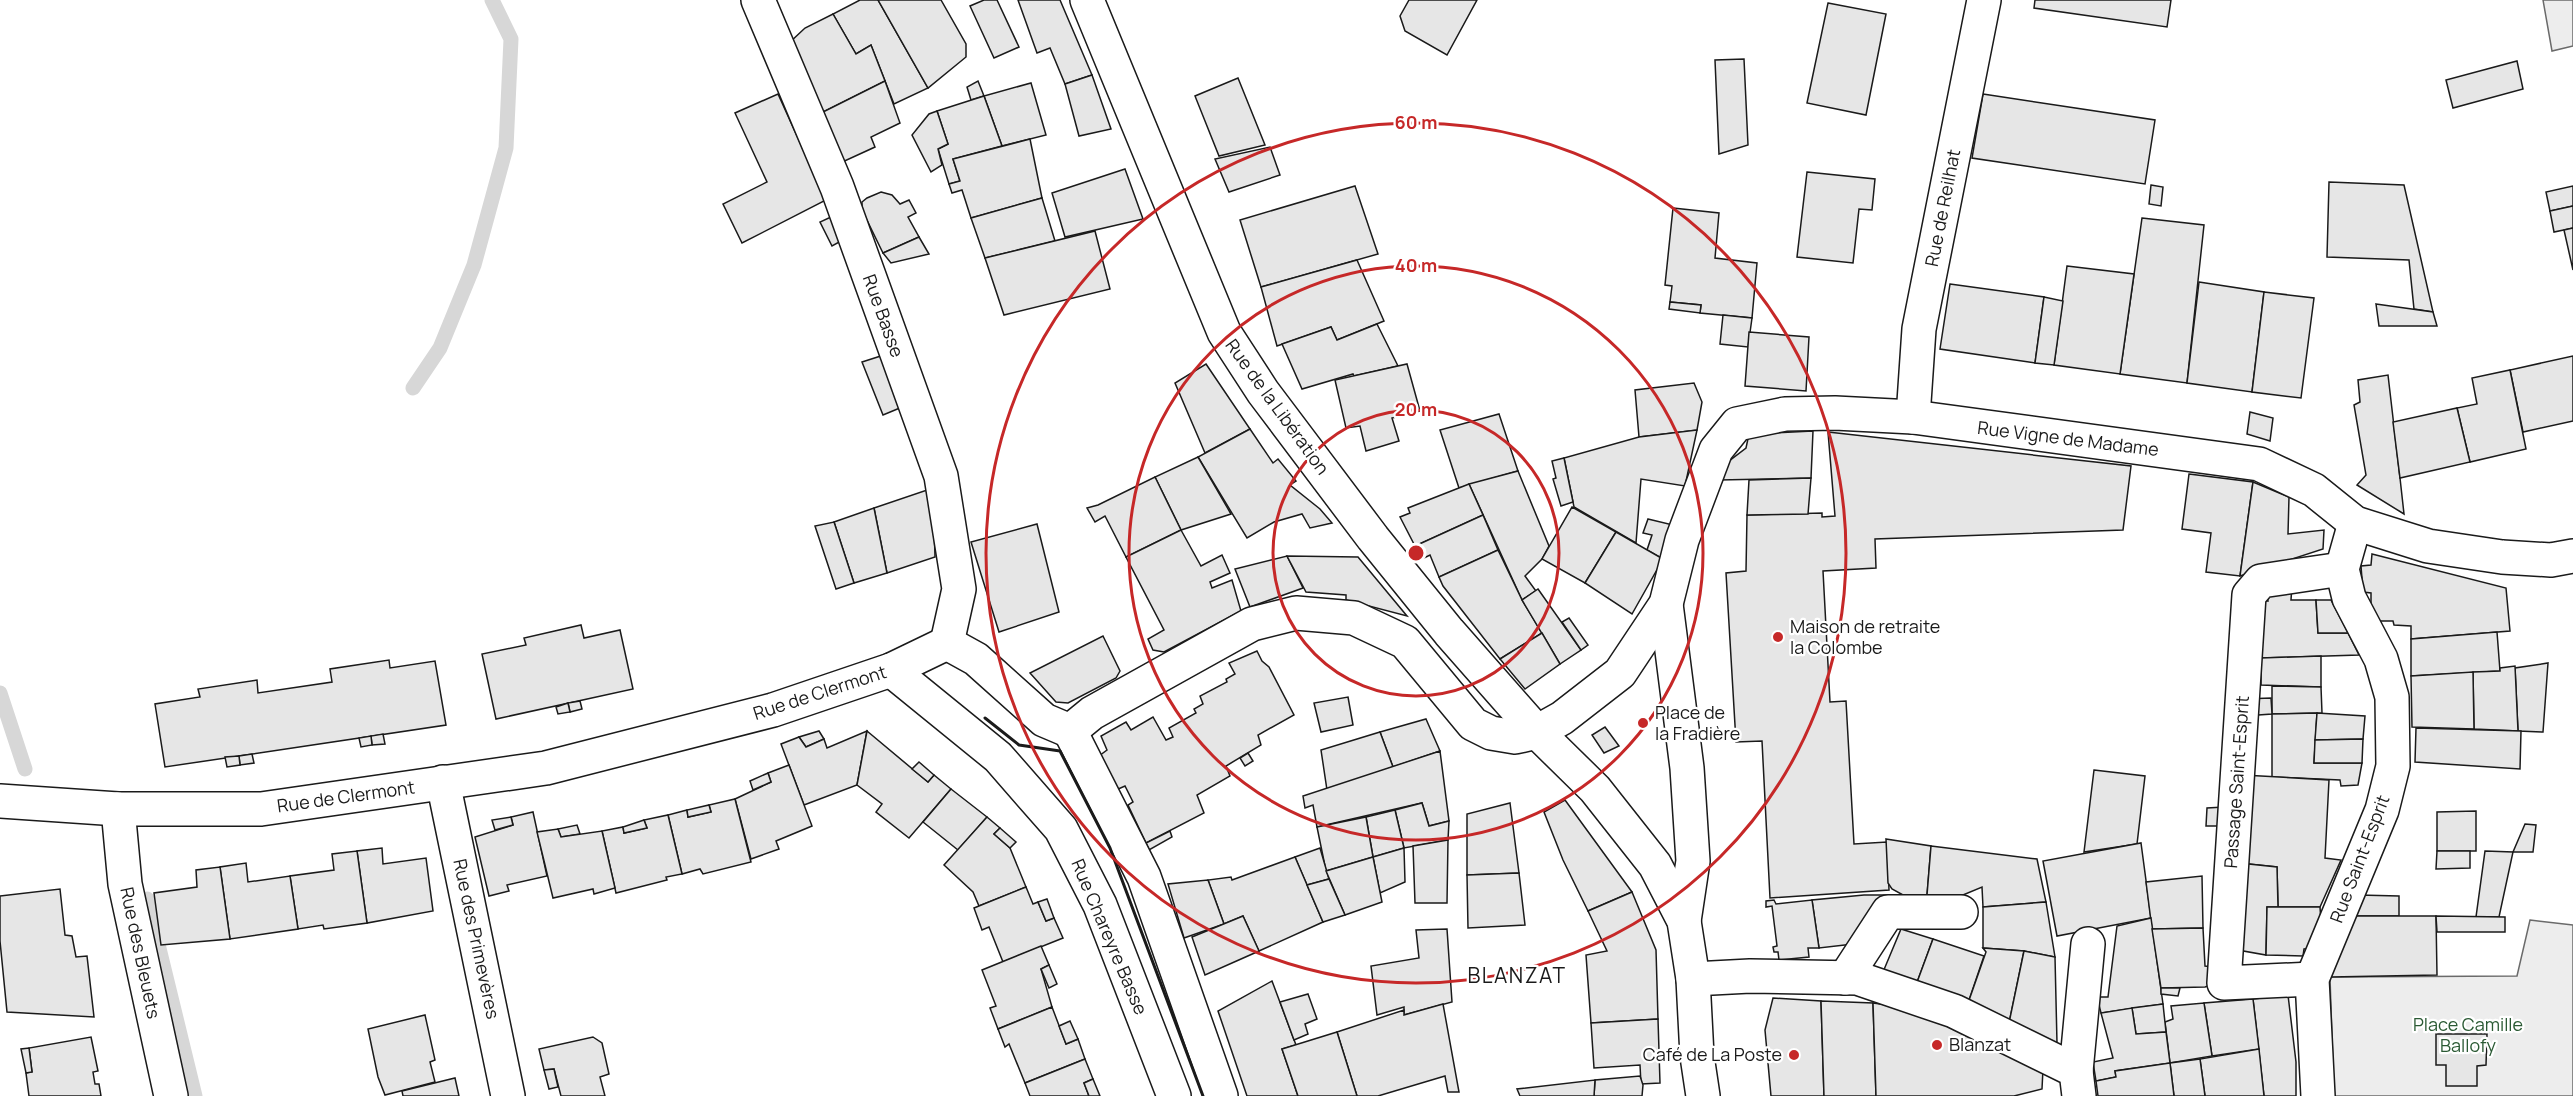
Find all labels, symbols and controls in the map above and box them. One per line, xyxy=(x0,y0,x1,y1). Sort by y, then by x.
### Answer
text: 60 m xyxy=(1395,110,1437,134)
street label: Rue de Reilhat xyxy=(1919,147,1965,269)
text: 40 m xyxy=(1395,253,1437,277)
street label: Rue Basse xyxy=(858,271,910,360)
street label: Rue de la Libération xyxy=(1220,334,1335,479)
text: 20 m xyxy=(1395,397,1437,421)
street label: Rue Vigne de Madame xyxy=(1976,415,2160,461)
centre of rings xyxy=(1406,543,1426,563)
place label: Maison de retraite la Colombe xyxy=(1790,614,1940,659)
marker: Maison de retraite la Colombe xyxy=(1771,630,1785,644)
street label: Rue de Clermont xyxy=(750,659,889,725)
street label: Passage Saint-Esprit xyxy=(2218,695,2254,869)
place label: Place de la Fradière xyxy=(1655,700,1740,745)
marker: Place de la Fradière xyxy=(1636,716,1650,730)
street label: Rue de Clermont xyxy=(275,774,416,818)
street label: Rue Saint-Esprit xyxy=(2324,791,2394,926)
street label: Rue Chareyre Basse xyxy=(1066,855,1154,1018)
street label: Rue des Primevères xyxy=(448,856,506,1021)
street label: Rue des Bleuets xyxy=(115,885,167,1021)
district label: BLANZAT xyxy=(1467,961,1567,989)
park label: Place Camille Ballofy xyxy=(2413,1012,2523,1057)
place label: Blanzat xyxy=(1949,1032,2011,1056)
marker: Blanzat xyxy=(1930,1038,1944,1052)
place label: Café de La Poste xyxy=(1643,1042,1782,1066)
marker: Café de La Poste xyxy=(1787,1048,1801,1062)

